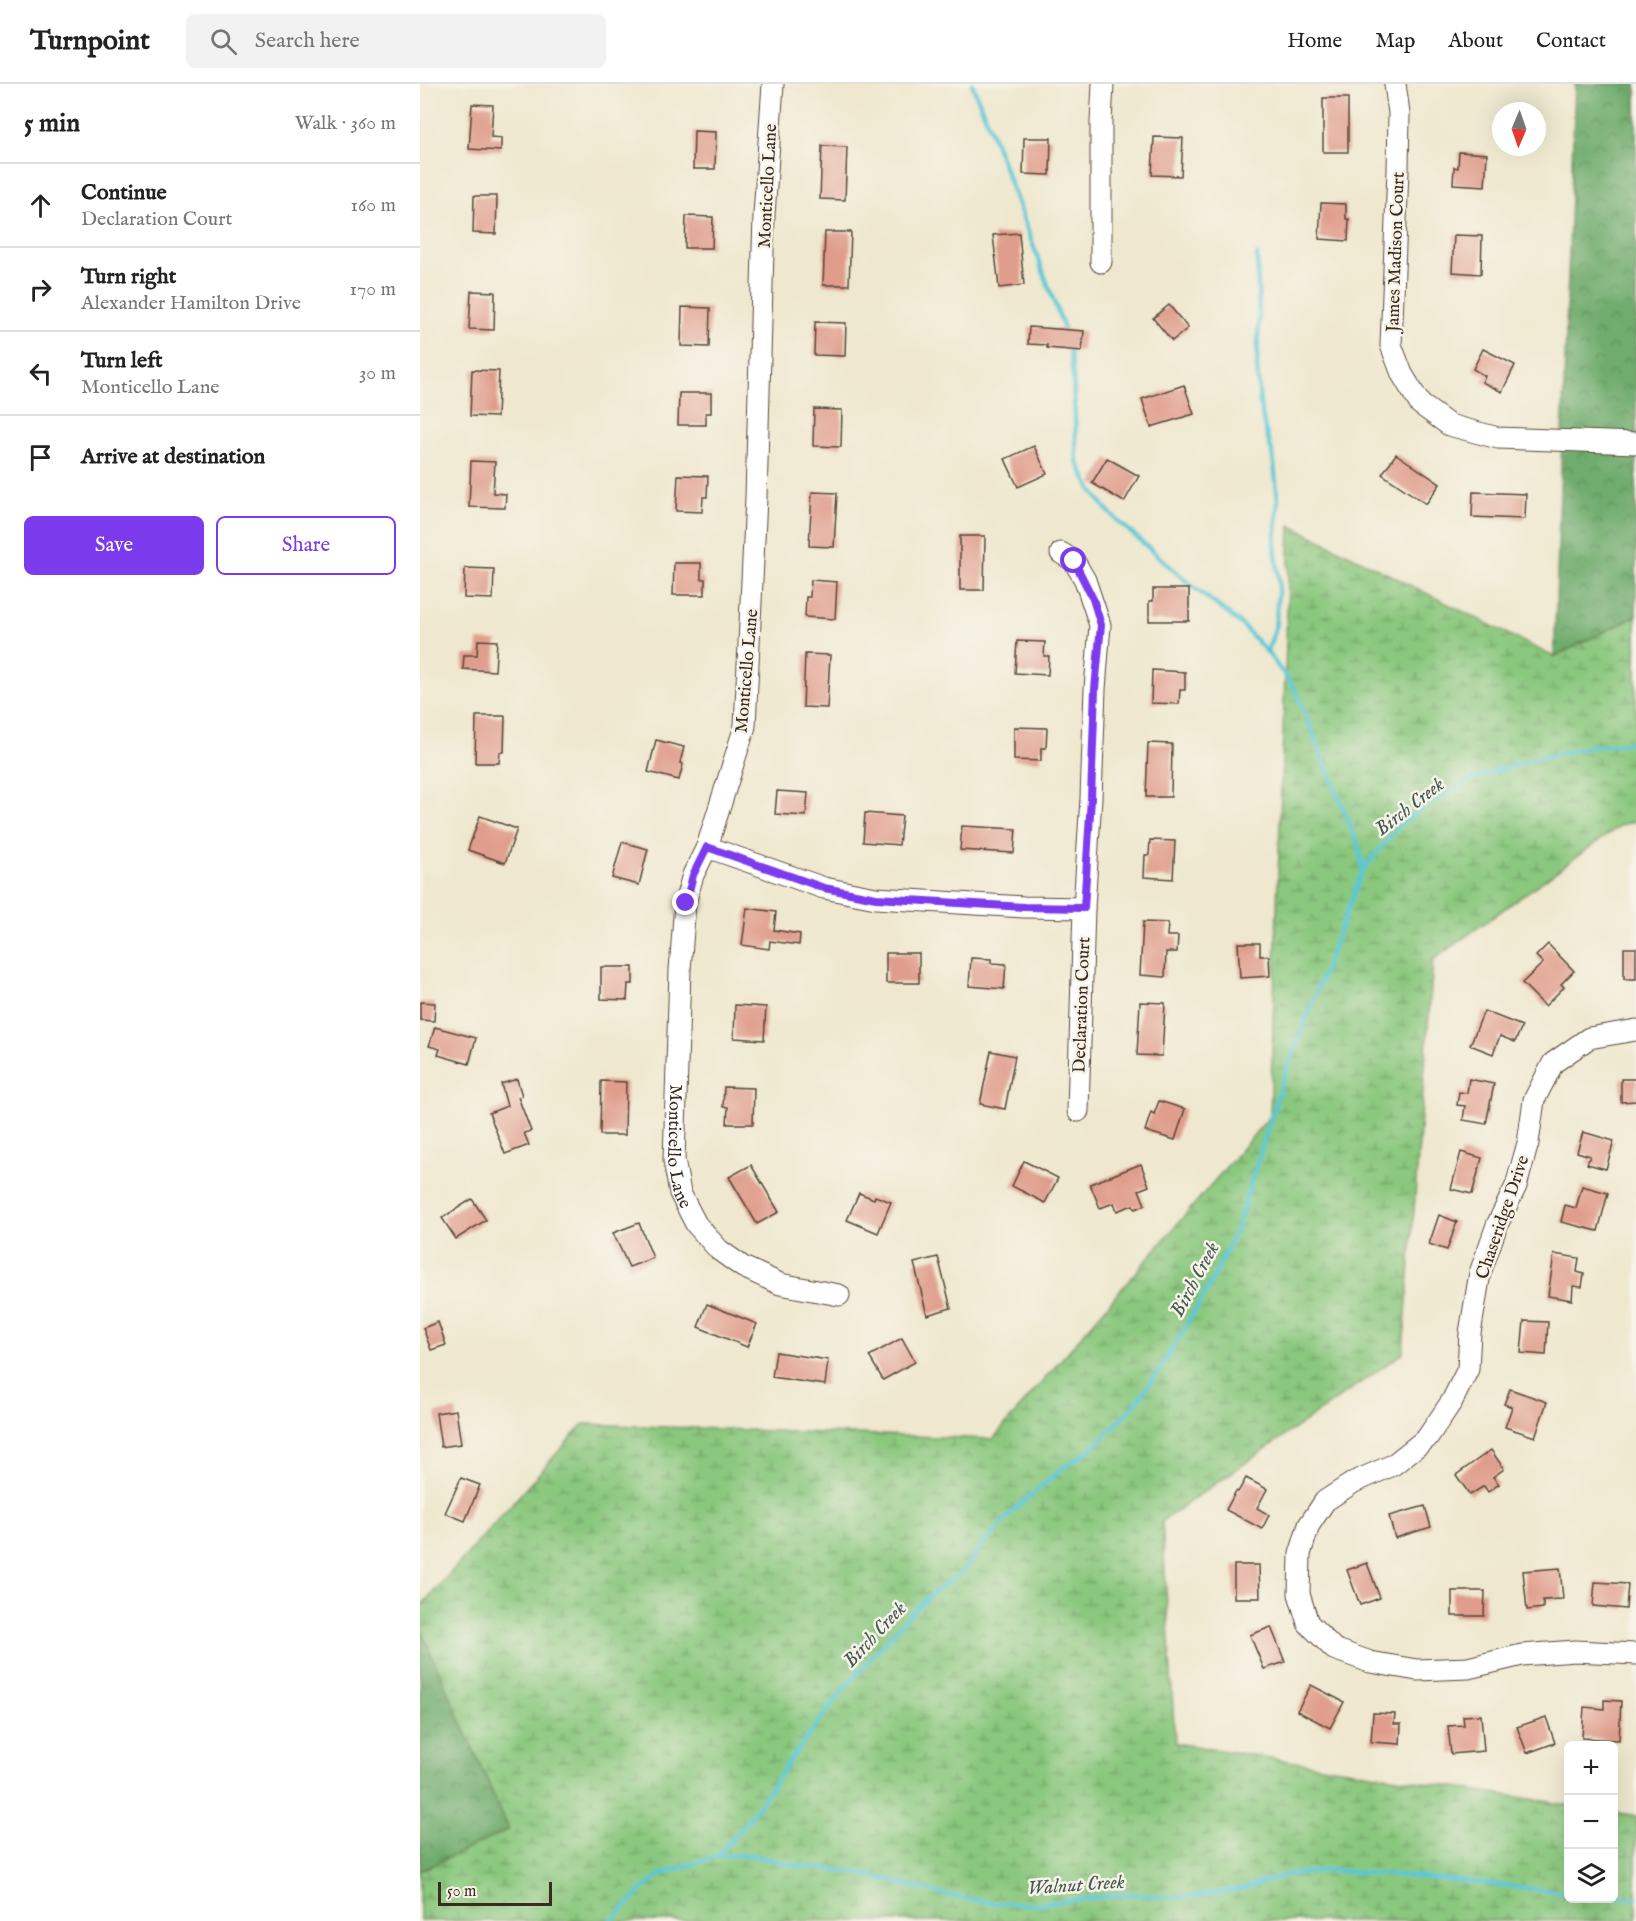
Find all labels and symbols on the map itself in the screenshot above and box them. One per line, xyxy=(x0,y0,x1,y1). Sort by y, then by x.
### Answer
north arrow xyxy=(1492,102,1546,156)
street label: Monticello Lane xyxy=(754,123,783,249)
street label: James Madison Court xyxy=(1382,172,1411,335)
route start xyxy=(1060,547,1086,573)
street label: Monticello Lane xyxy=(731,608,764,734)
water label: Birch Creek xyxy=(1370,772,1450,842)
route end xyxy=(672,889,698,915)
street label: Declaration Court xyxy=(1069,937,1096,1074)
street label: Monticello Lane xyxy=(661,1084,696,1213)
street label: Chaseridge Drive xyxy=(1471,1152,1535,1283)
water label: Birch Creek xyxy=(1165,1238,1225,1321)
water label: Birch Creek xyxy=(838,1597,912,1673)
water label: Walnut Creek xyxy=(1027,1870,1126,1901)
scale bar xyxy=(438,1879,552,1906)

